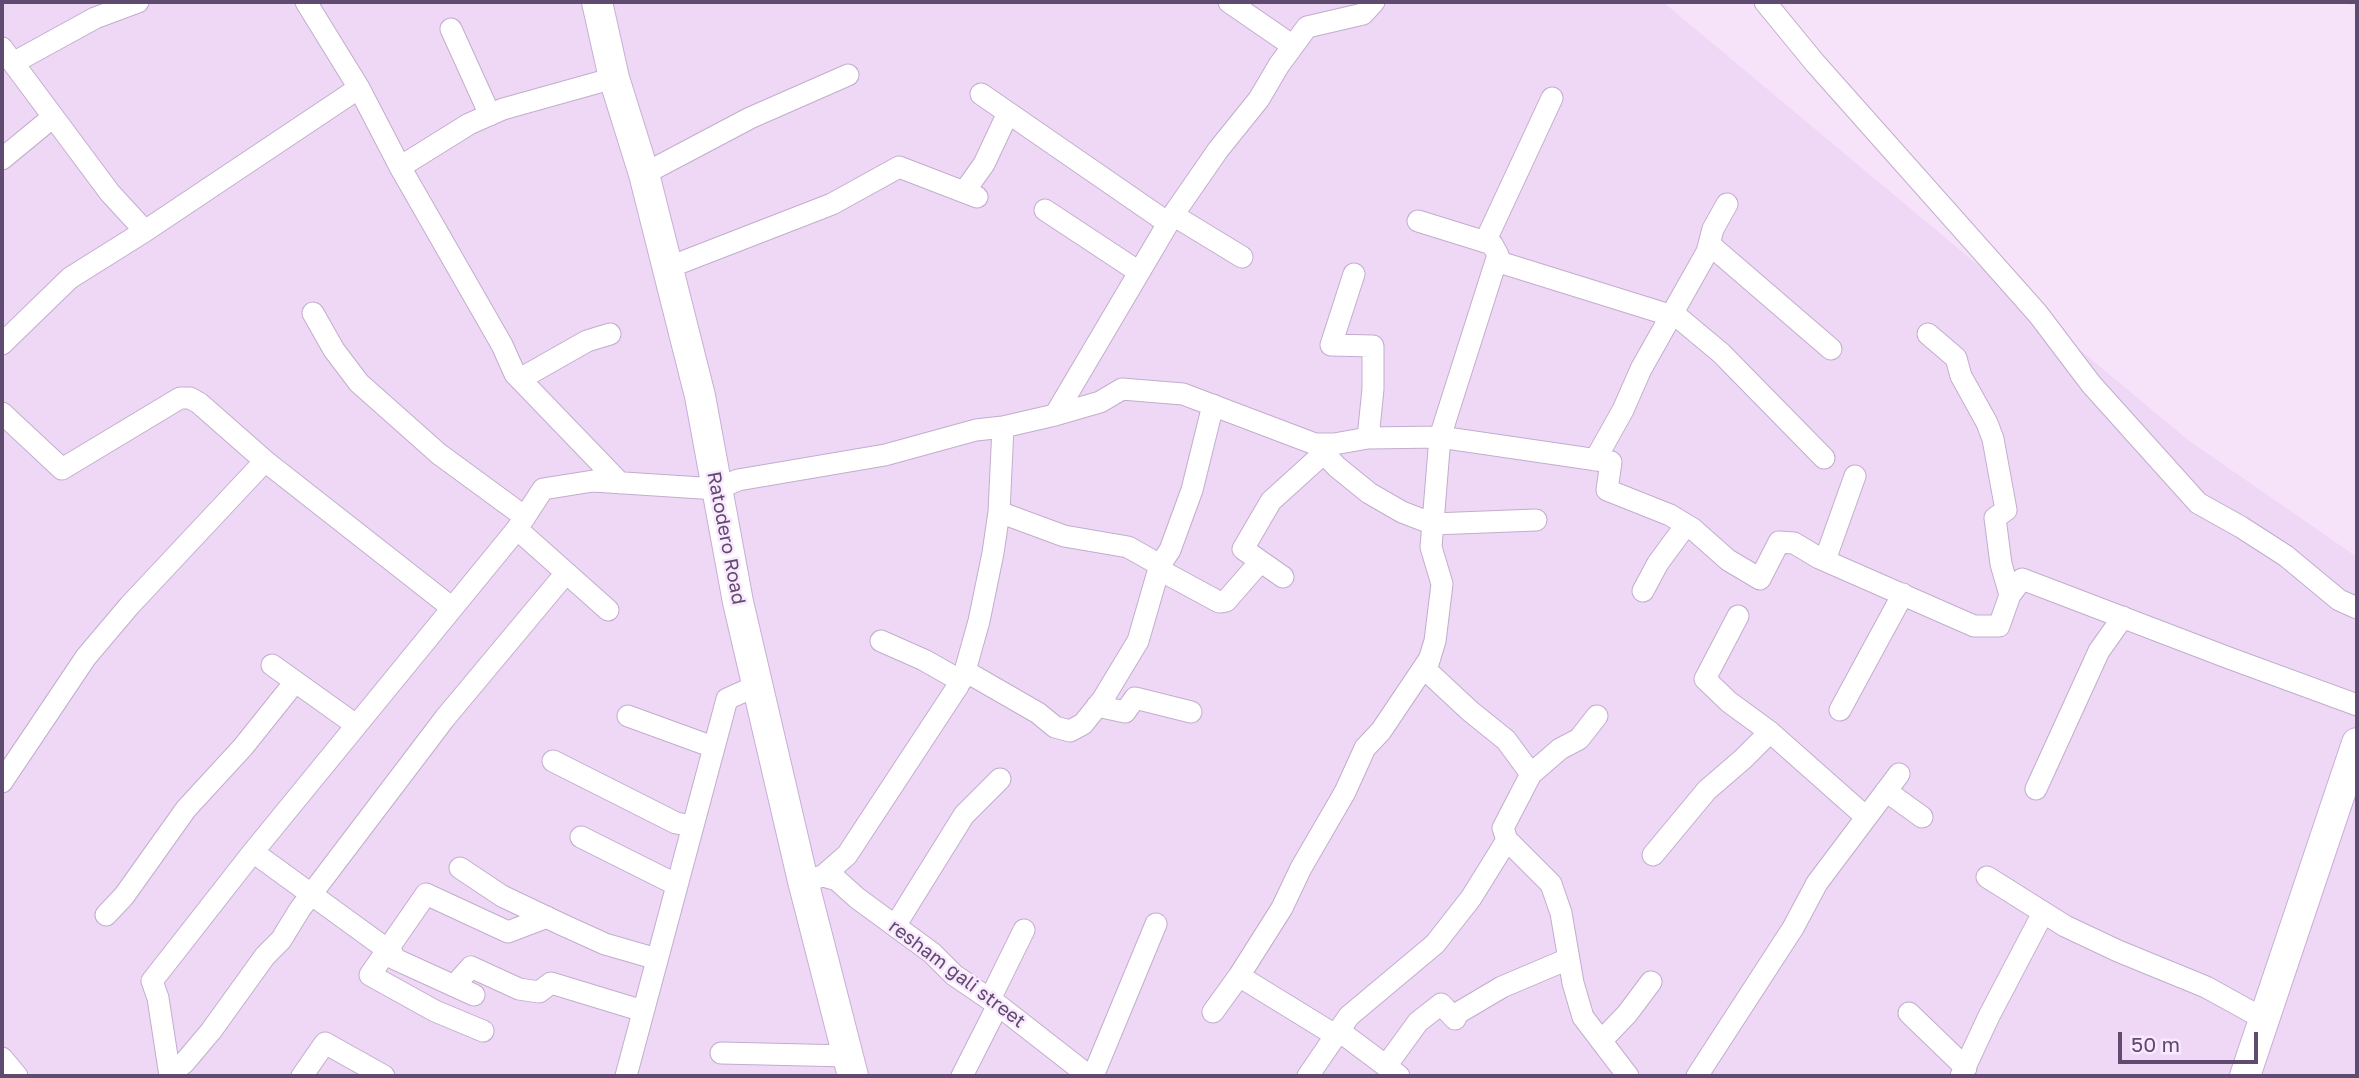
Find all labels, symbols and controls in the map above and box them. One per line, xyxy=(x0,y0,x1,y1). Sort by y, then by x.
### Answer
street label: Ratodero Road xyxy=(702,470,750,606)
street label: resham gali street xyxy=(884,915,1030,1033)
scale bar xyxy=(2121,1018,2261,1062)
text: 50 m xyxy=(2131,1031,2180,1057)

